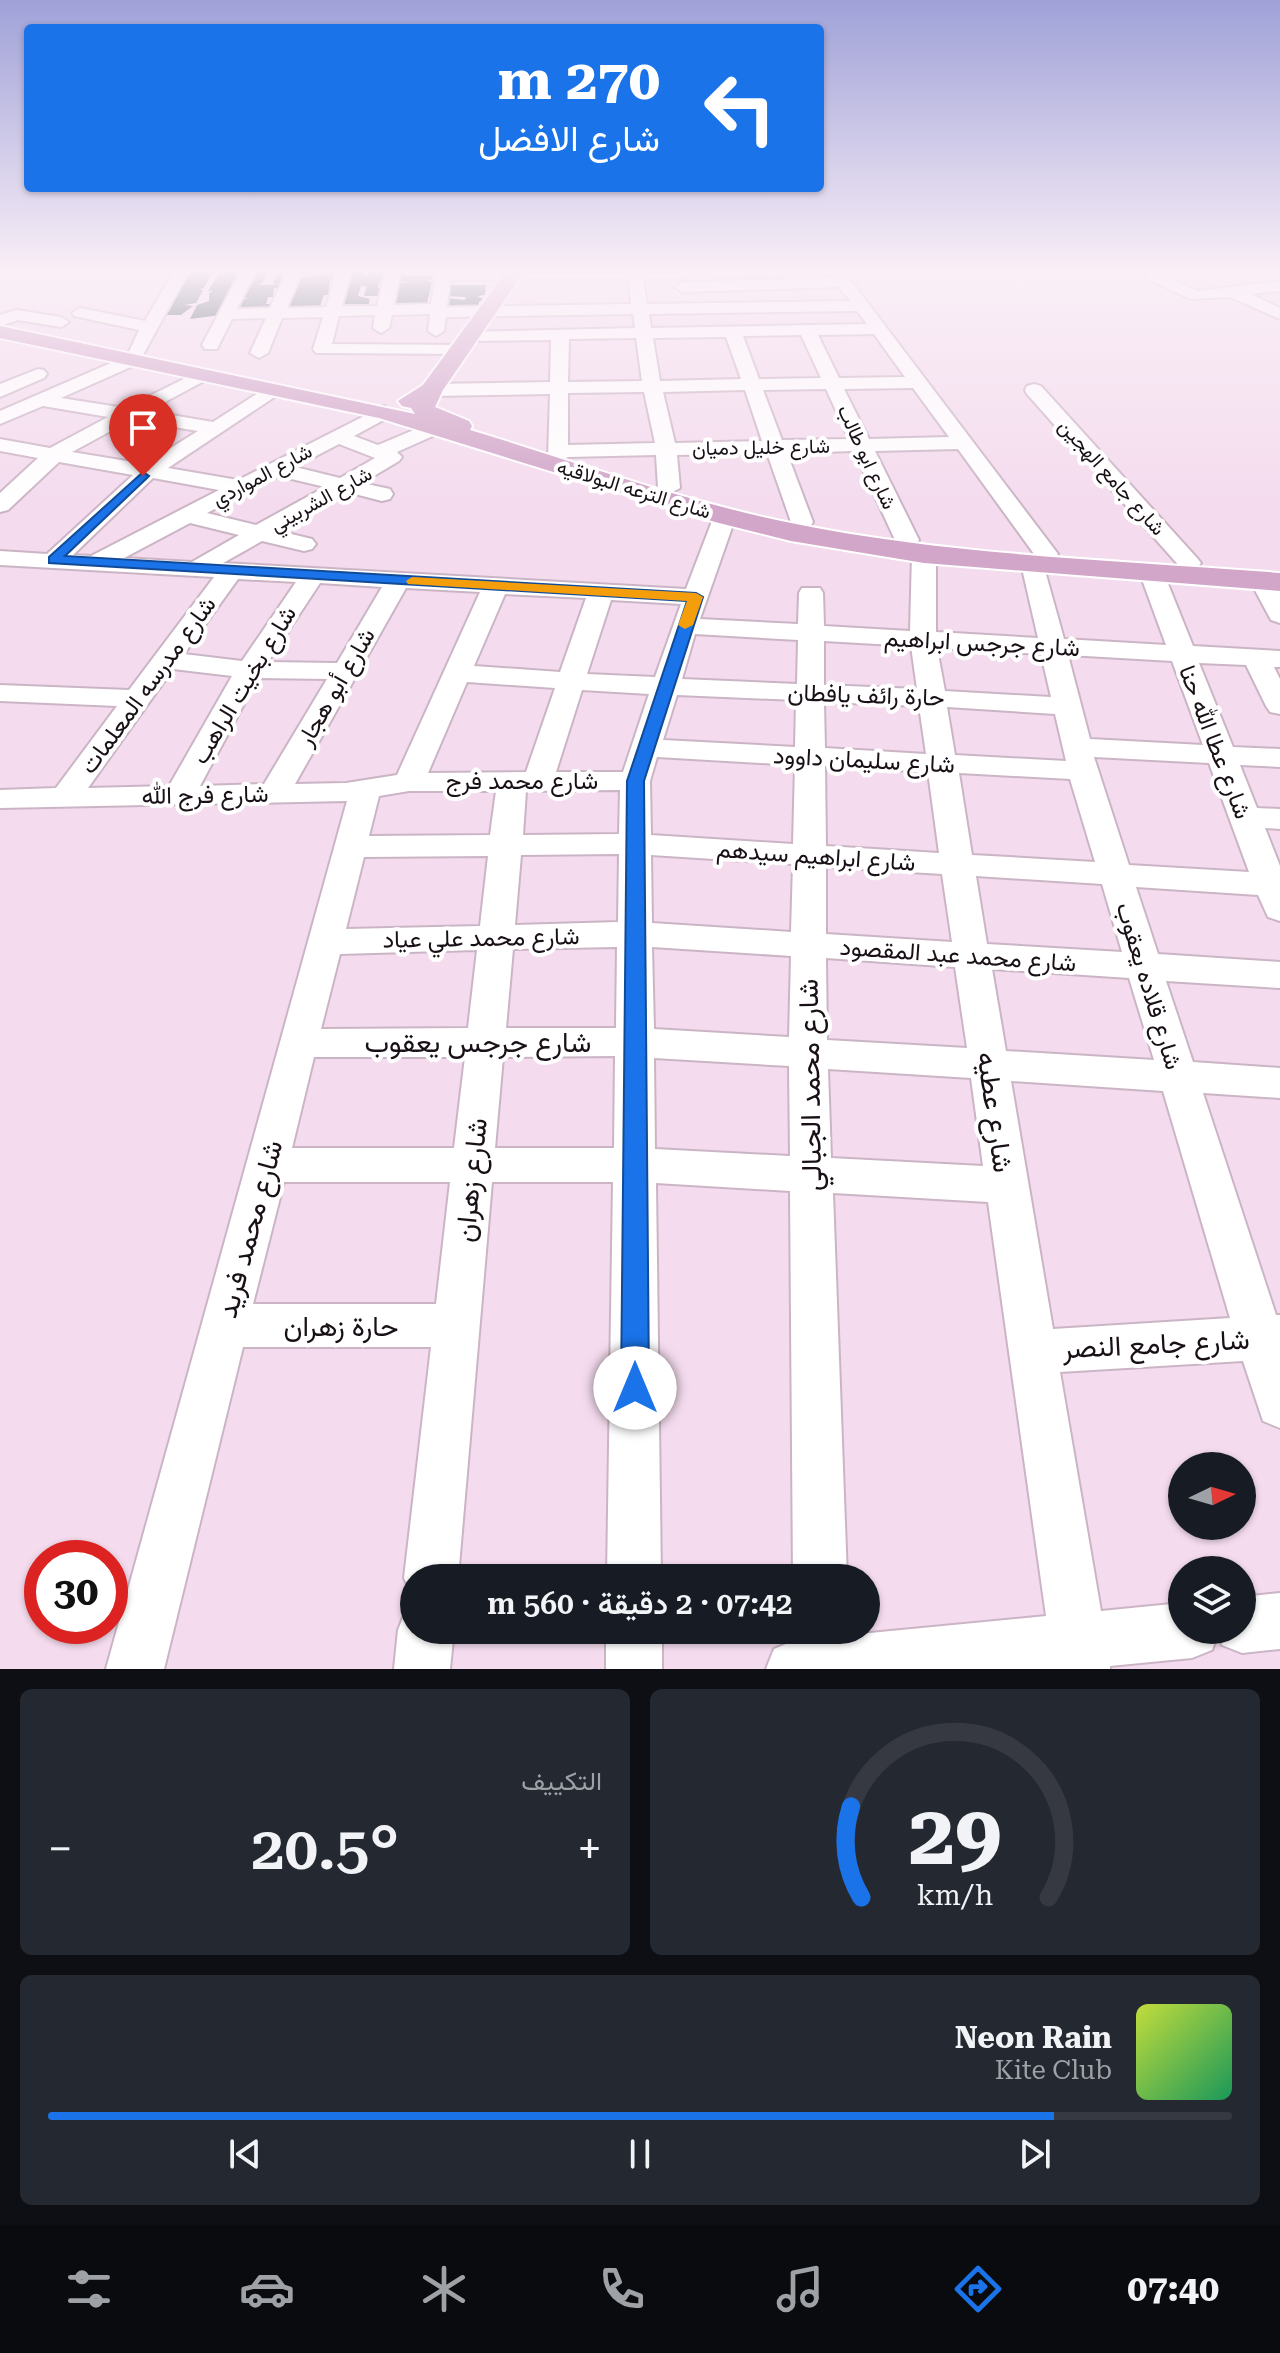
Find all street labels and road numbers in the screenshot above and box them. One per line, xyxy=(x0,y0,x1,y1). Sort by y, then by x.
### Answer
street label: شارع ابو طالب xyxy=(831,401,902,514)
street label: شارع جامع الهجين xyxy=(1052,414,1170,541)
street label: شارع خليل دميان xyxy=(692,434,830,462)
street label: شارع المواردي xyxy=(208,439,318,516)
street label: شارع الترعه البولاقيه xyxy=(554,454,714,526)
street label: شارع الشربيني xyxy=(266,461,379,541)
street label: شارع مدرسه المعلمات xyxy=(74,591,223,780)
street label: شارع بخيت الراهب xyxy=(186,601,304,770)
street label: شارع أبو هجار xyxy=(291,623,383,753)
street label: شارع جرجس ابراهيم xyxy=(883,624,1081,664)
street label: شارع عطا الله حنا xyxy=(1171,661,1257,823)
street label: حارة رائف يافطان xyxy=(787,678,945,713)
street label: شارع سليمان داوود xyxy=(772,741,956,781)
street label: شارع محمد فرج xyxy=(446,767,598,797)
street label: شارع فرج الله xyxy=(141,780,269,812)
street label: شارع ابراهيم سيدهم xyxy=(716,835,916,879)
street label: شارع قلاده يعقوب xyxy=(1108,899,1188,1074)
street label: شارع محمد علي عياد xyxy=(382,922,580,959)
street label: شارع محمد عبد المقصود xyxy=(839,933,1077,979)
street label: شارع محمد الجبالي xyxy=(792,978,834,1191)
street label: شارع جرجس يعقوب xyxy=(365,1026,591,1061)
street label: شارع عطيه xyxy=(968,1050,1020,1175)
street label: شارع زهران xyxy=(448,1116,496,1244)
street label: شارع محمد فريد xyxy=(210,1137,292,1322)
street label: حارة زهران xyxy=(284,1310,398,1344)
street label: شارع جامع النصر xyxy=(1061,1323,1250,1368)

